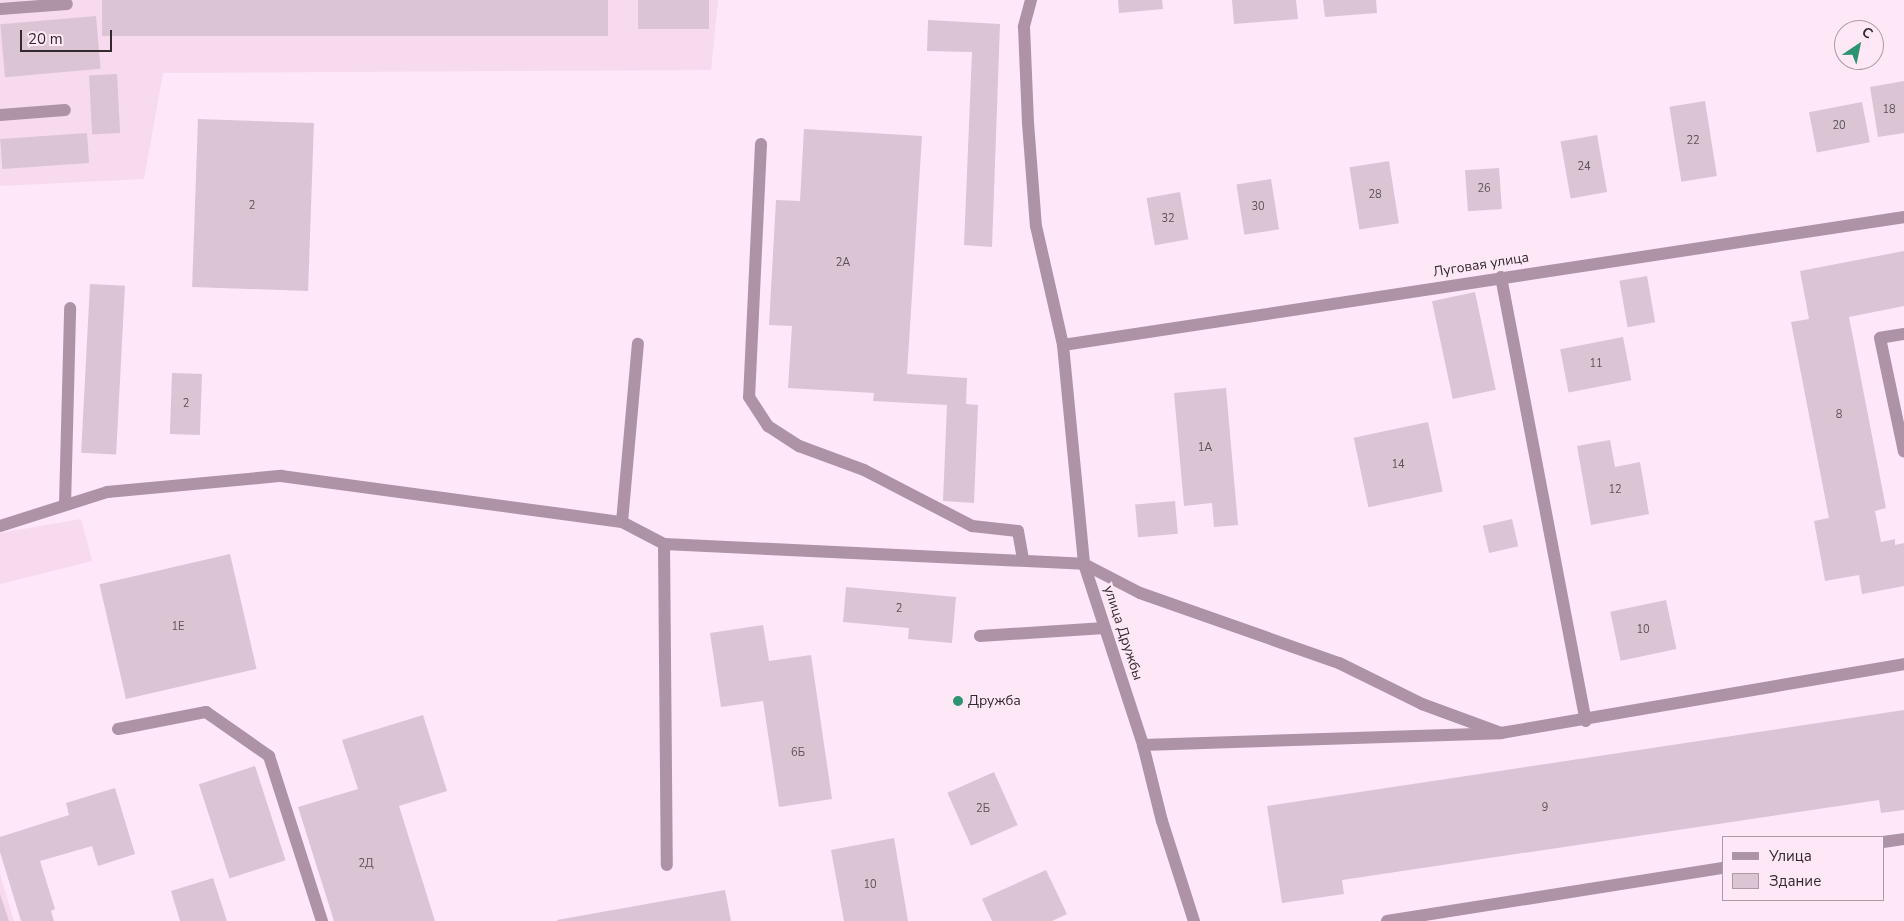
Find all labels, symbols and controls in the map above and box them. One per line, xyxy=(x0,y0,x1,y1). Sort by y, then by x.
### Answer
scale bar xyxy=(22,20,115,52)
north arrow xyxy=(1834,20,1884,70)
text: С xyxy=(1858,22,1876,44)
text: 20 m xyxy=(28,29,63,49)
house number: 18 xyxy=(1882,103,1896,117)
house number: 20 xyxy=(1832,119,1846,133)
house number: 22 xyxy=(1686,134,1700,148)
house number: 24 xyxy=(1577,160,1591,174)
house number: 26 xyxy=(1477,182,1491,196)
house number: 28 xyxy=(1368,188,1382,202)
house number: 2 xyxy=(249,199,255,213)
house number: 30 xyxy=(1251,200,1265,214)
house number: 32 xyxy=(1161,212,1175,226)
street label: Луговая улица xyxy=(1432,249,1530,281)
house number: 2А xyxy=(836,256,850,270)
house number: 11 xyxy=(1589,357,1603,371)
house number: 2 xyxy=(183,397,189,411)
house number: 8 xyxy=(1836,408,1842,422)
house number: 1А xyxy=(1198,441,1212,455)
house number: 14 xyxy=(1391,458,1405,472)
house number: 12 xyxy=(1608,483,1622,497)
street label: улица Дружбы xyxy=(1100,584,1146,682)
house number: 2 xyxy=(896,602,902,616)
house number: 1Е xyxy=(171,620,185,634)
house number: 10 xyxy=(1636,623,1650,637)
place label: Дружба xyxy=(968,693,1021,709)
marker: Дружба xyxy=(952,695,964,707)
house number: 6Б xyxy=(791,746,805,760)
house number: 9 xyxy=(1542,801,1548,815)
house number: 2Б xyxy=(976,802,990,816)
legend xyxy=(1722,836,1884,901)
text: Улица xyxy=(1769,846,1812,866)
house number: 2Д xyxy=(358,857,374,871)
text: Здание xyxy=(1769,871,1821,891)
house number: 10 xyxy=(863,878,877,892)

